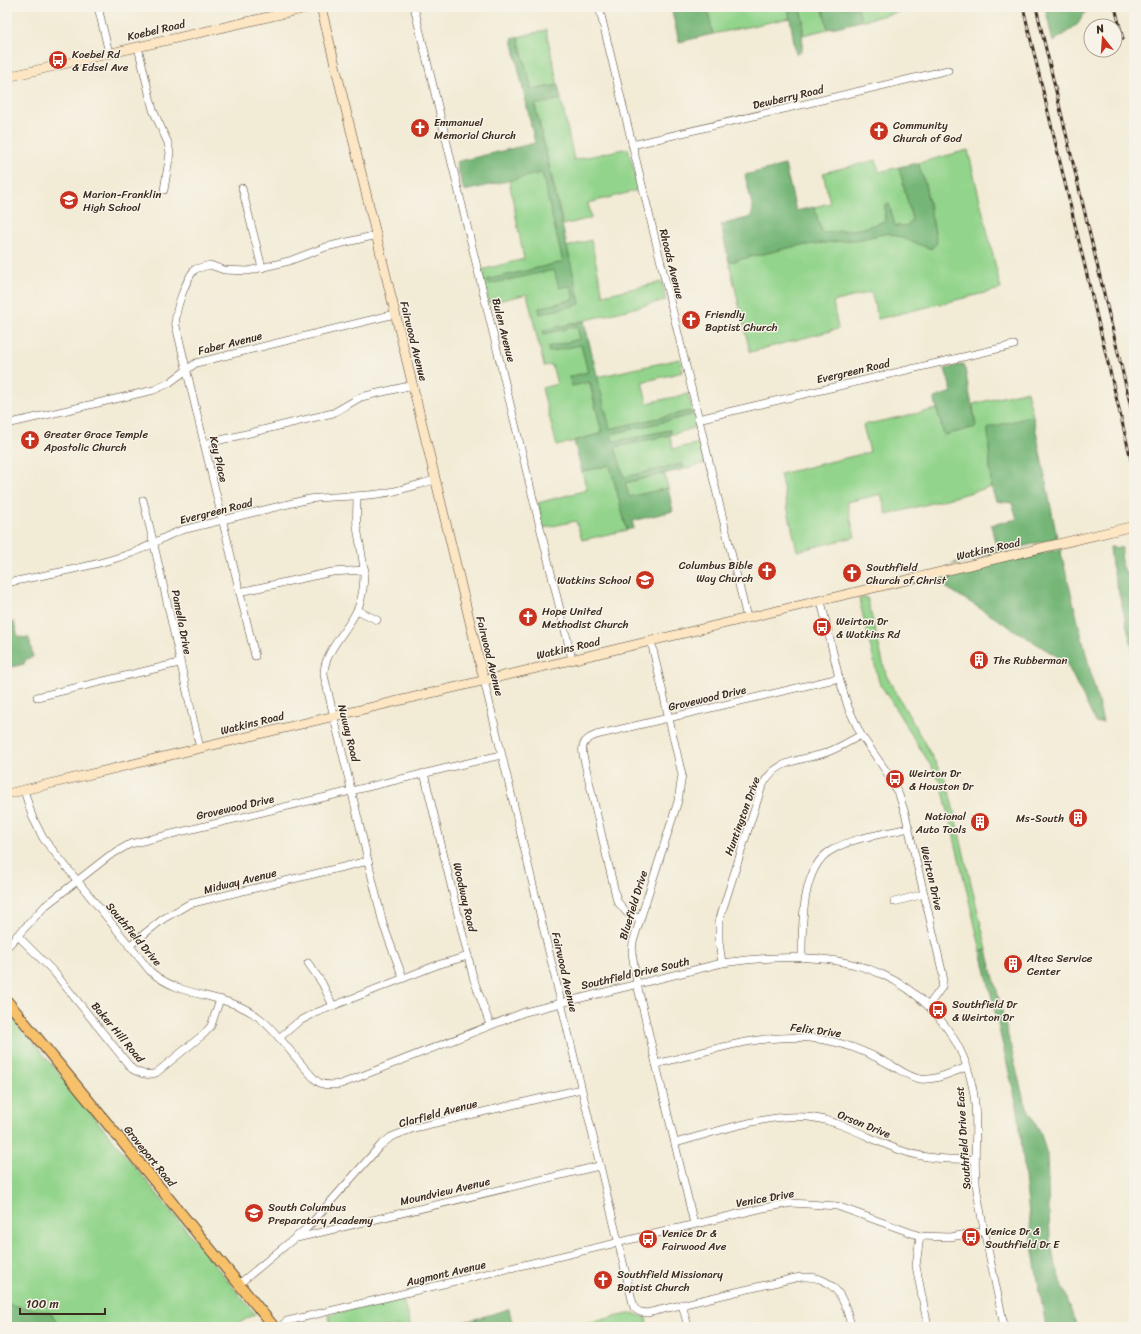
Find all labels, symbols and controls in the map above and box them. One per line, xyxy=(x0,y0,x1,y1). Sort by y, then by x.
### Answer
street label: Koebel Road xyxy=(125,14,188,46)
north arrow xyxy=(1083,18,1123,58)
text: N xyxy=(1093,19,1107,39)
place label: Koebel Rd & Edsel Ave xyxy=(72,45,129,77)
bus stop icon: Koebel Rd & Edsel Ave xyxy=(47,49,69,71)
street label: Dewberry Road xyxy=(751,80,827,115)
place label: Emmanuel Memorial Church xyxy=(434,113,516,145)
place label: Community Church of God xyxy=(893,116,963,148)
church icon: Emmanuel Memorial Church xyxy=(409,117,431,139)
church icon: Community Church of God xyxy=(868,120,890,142)
place label: Marion-Franklin High School xyxy=(83,185,161,217)
school or university icon: Marion-Franklin High School xyxy=(58,189,80,211)
street label: Rhoads Avenue xyxy=(654,227,690,302)
street label: Bulen Avenue xyxy=(486,296,521,365)
street label: Fairwood Avenue xyxy=(394,299,433,383)
place label: Friendly Baptist Church xyxy=(705,305,778,337)
church icon: Friendly Baptist Church xyxy=(680,309,702,331)
street label: Faber Avenue xyxy=(196,326,265,361)
street label: Evergreen Road xyxy=(815,354,893,389)
place label: Greater Grace Temple Apostolic Church xyxy=(43,425,148,457)
church icon: Greater Grace Temple Apostolic Church xyxy=(19,429,41,451)
street label: Key Place xyxy=(204,434,233,485)
street label: Evergreen Road xyxy=(178,493,256,530)
street label: Watkins Road xyxy=(954,533,1023,566)
place label: Columbus Bible Way Church xyxy=(679,556,753,588)
place label: Southfield Church of Christ xyxy=(866,558,947,590)
church icon: Columbus Bible Way Church xyxy=(756,560,778,582)
church icon: Southfield Church of Christ xyxy=(841,562,863,584)
school or university icon: Watkins School xyxy=(634,569,656,591)
place label: Watkins School xyxy=(557,571,632,590)
street label: Pamella Drive xyxy=(166,588,197,657)
place label: Hope United Methodist Church xyxy=(542,602,629,634)
church icon: Hope United Methodist Church xyxy=(517,606,539,628)
place label: Weirton Dr & Watkins Rd xyxy=(836,612,901,644)
street label: Fairwood Avenue xyxy=(470,614,509,698)
bus stop icon: Weirton Dr & Watkins Rd xyxy=(811,616,833,638)
street label: Watkins Road xyxy=(534,632,603,665)
building icon: The Rubberman xyxy=(968,649,990,671)
place label: The Rubberman xyxy=(993,651,1067,670)
street label: Grovewood Drive xyxy=(666,680,749,717)
street label: Nuway Road xyxy=(332,702,365,765)
street label: Watkins Road xyxy=(218,706,287,741)
place label: Weirton Dr & Houston Dr xyxy=(909,764,975,796)
bus stop icon: Weirton Dr & Houston Dr xyxy=(884,768,906,790)
street label: Huntington Drive xyxy=(719,774,766,858)
street label: Grovewood Drive xyxy=(194,789,277,826)
place label: National Auto Tools xyxy=(915,807,967,839)
building icon: Ms-South xyxy=(1067,807,1089,829)
place label: Ms-South xyxy=(1016,809,1064,828)
building icon: National Auto Tools xyxy=(969,811,991,833)
street label: Weirton Drive xyxy=(915,844,948,913)
street label: Woodway Road xyxy=(447,861,482,935)
street label: Midway Avenue xyxy=(202,863,279,900)
street label: Bluefield Drive xyxy=(614,868,653,942)
street label: Southfield Drive xyxy=(101,898,167,971)
street label: Fairwood Avenue xyxy=(546,930,583,1014)
place label: Altec Service Center xyxy=(1026,949,1093,981)
street label: Southfield Drive South xyxy=(579,952,691,995)
building icon: Altec Service Center xyxy=(1002,953,1024,975)
place label: Southfield Dr & Weirton Dr xyxy=(952,995,1019,1027)
street label: Baker Hill Road xyxy=(86,998,150,1068)
bus stop icon: Southfield Dr & Weirton Dr xyxy=(927,999,949,1021)
street label: Felix Drive xyxy=(789,1018,843,1043)
street label: Southfield Drive East xyxy=(950,1086,977,1190)
street label: Clarfield Avenue xyxy=(397,1094,480,1133)
street label: Orson Drive xyxy=(834,1105,894,1144)
street label: Groveport Road xyxy=(119,1121,181,1192)
street label: Moundview Avenue xyxy=(398,1172,492,1211)
street label: Venice Drive xyxy=(734,1184,796,1213)
place label: South Columbus Preparatory Academy xyxy=(268,1198,373,1230)
school or university icon: South Columbus Preparatory Academy xyxy=(243,1202,265,1224)
place label: Venice Dr & Southfield Dr E xyxy=(985,1222,1060,1254)
place label: Venice Dr & Fairwood Ave xyxy=(662,1224,727,1256)
bus stop icon: Venice Dr & Southfield Dr E xyxy=(960,1226,982,1248)
bus stop icon: Venice Dr & Fairwood Ave xyxy=(637,1228,659,1250)
street label: Augmont Avenue xyxy=(403,1255,488,1292)
place label: Southfield Missionary Baptist Church xyxy=(617,1265,723,1297)
church icon: Southfield Missionary Baptist Church xyxy=(592,1269,614,1291)
scale bar xyxy=(20,1290,105,1316)
text: 100 m xyxy=(26,1293,59,1315)

